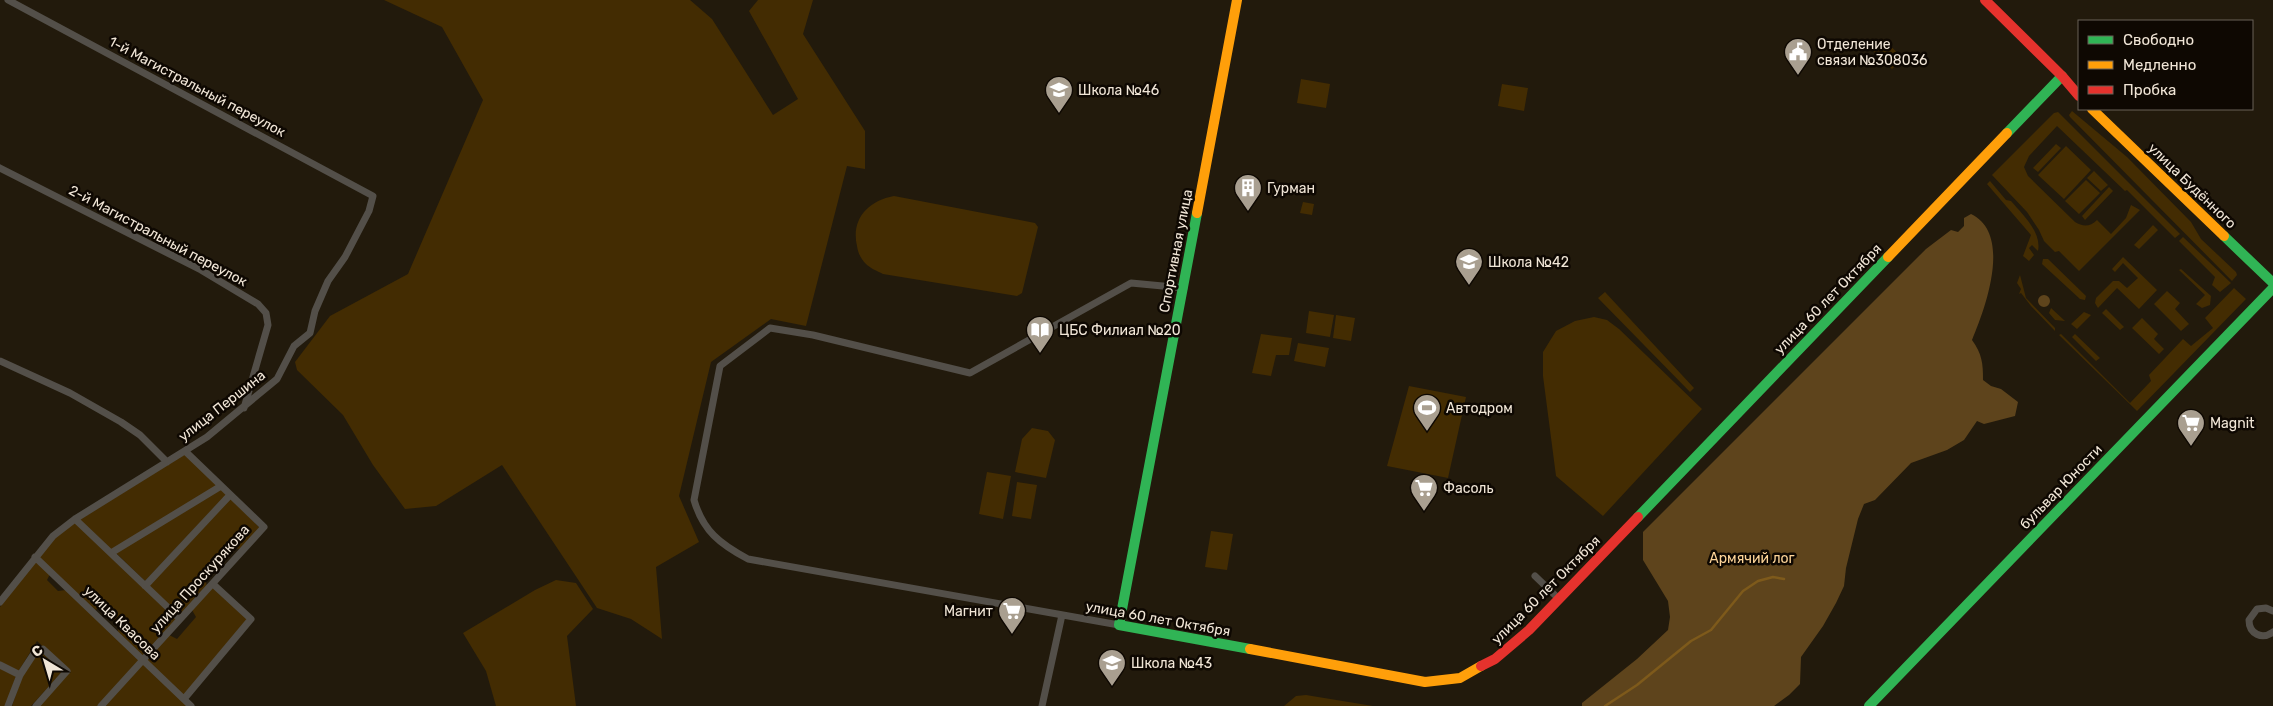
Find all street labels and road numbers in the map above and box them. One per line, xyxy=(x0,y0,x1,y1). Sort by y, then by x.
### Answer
street label: 1-й Магистральный переулок xyxy=(106,33,289,141)
street label: улица Будённого xyxy=(2145,140,2239,232)
street label: 2-й Магистральный переулок xyxy=(66,182,250,291)
street label: Спортивная улица xyxy=(1156,188,1196,314)
street label: улица 60 лет Октября xyxy=(1771,240,1885,358)
street label: улица Першина xyxy=(175,367,269,445)
street label: бульвар Юности xyxy=(2016,441,2106,533)
street label: улица Проскурякова xyxy=(147,521,253,637)
street label: улица 60 лет Октября xyxy=(1488,532,1604,648)
street label: улица Квасова xyxy=(80,582,164,664)
street label: улица 60 лет Октября xyxy=(1084,598,1232,640)

